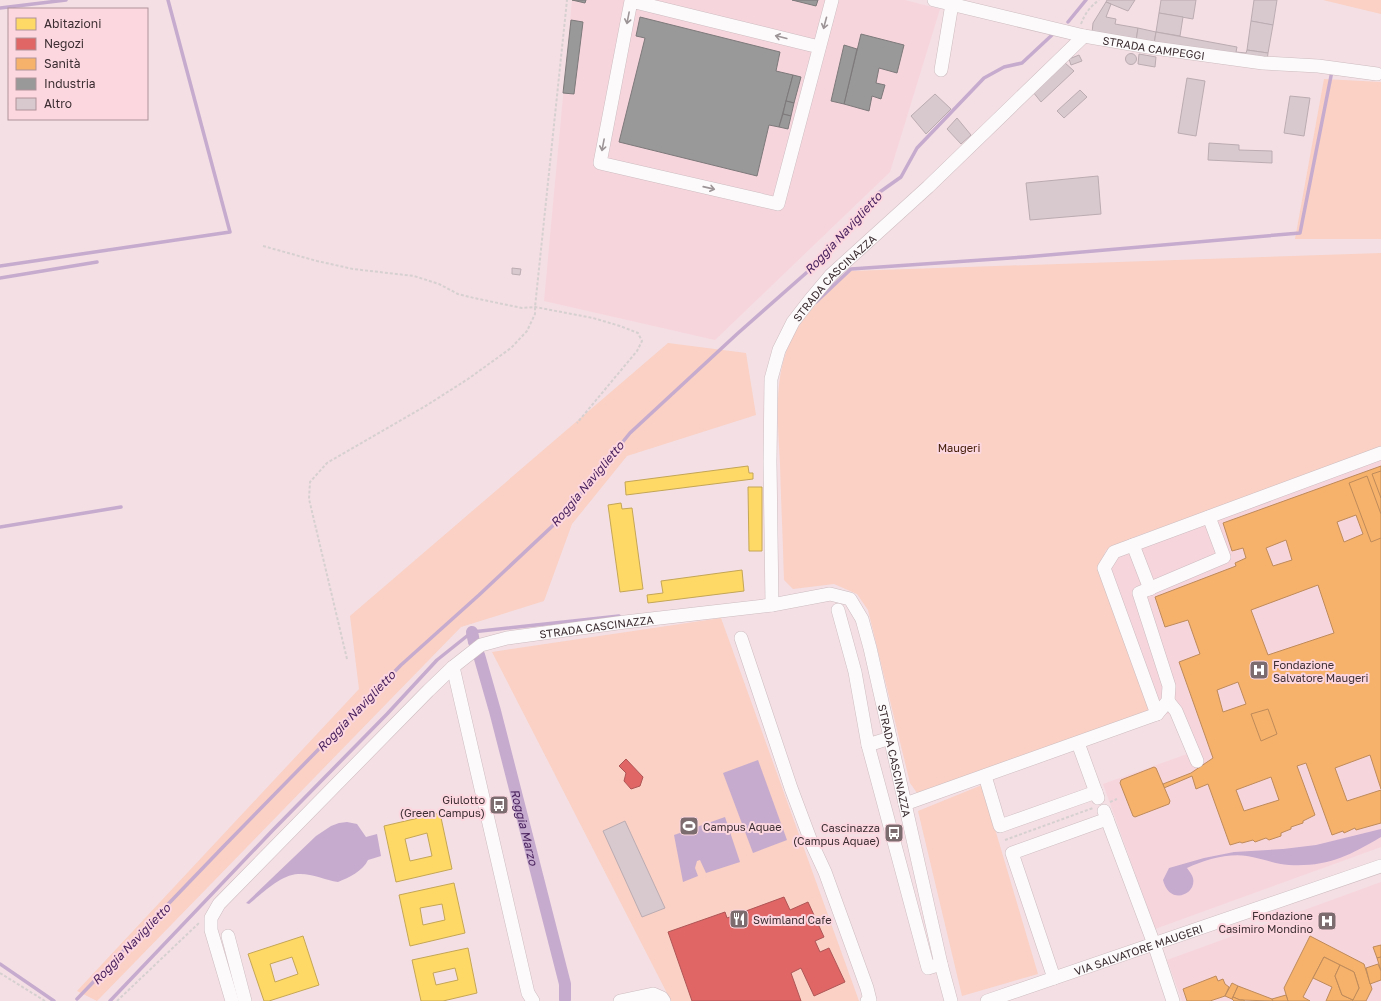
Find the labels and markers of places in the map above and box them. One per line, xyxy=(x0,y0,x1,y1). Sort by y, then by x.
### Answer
place label: Fondazione Salvatore Maugeri xyxy=(1273,658,1369,684)
hospital icon: Fondazione Salvatore Maugeri xyxy=(1248,659,1270,681)
place label: Giulotto (Green Campus) xyxy=(400,793,485,819)
bus stop icon: Giulotto (Green Campus) xyxy=(488,794,510,816)
sports icon: Campus Aquae xyxy=(678,815,700,837)
place label: Campus Aquae xyxy=(703,820,782,833)
place label: Cascinazza (Campus Aquae) xyxy=(793,821,880,847)
bus stop icon: Cascinazza (Campus Aquae) xyxy=(883,822,905,844)
restaurant icon: Swimland Cafe xyxy=(728,908,750,930)
place label: Fondazione Casimiro Mondino xyxy=(1218,909,1313,935)
hospital icon: Fondazione Casimiro Mondino xyxy=(1316,910,1338,932)
place label: Swimland Cafe xyxy=(753,913,832,926)

